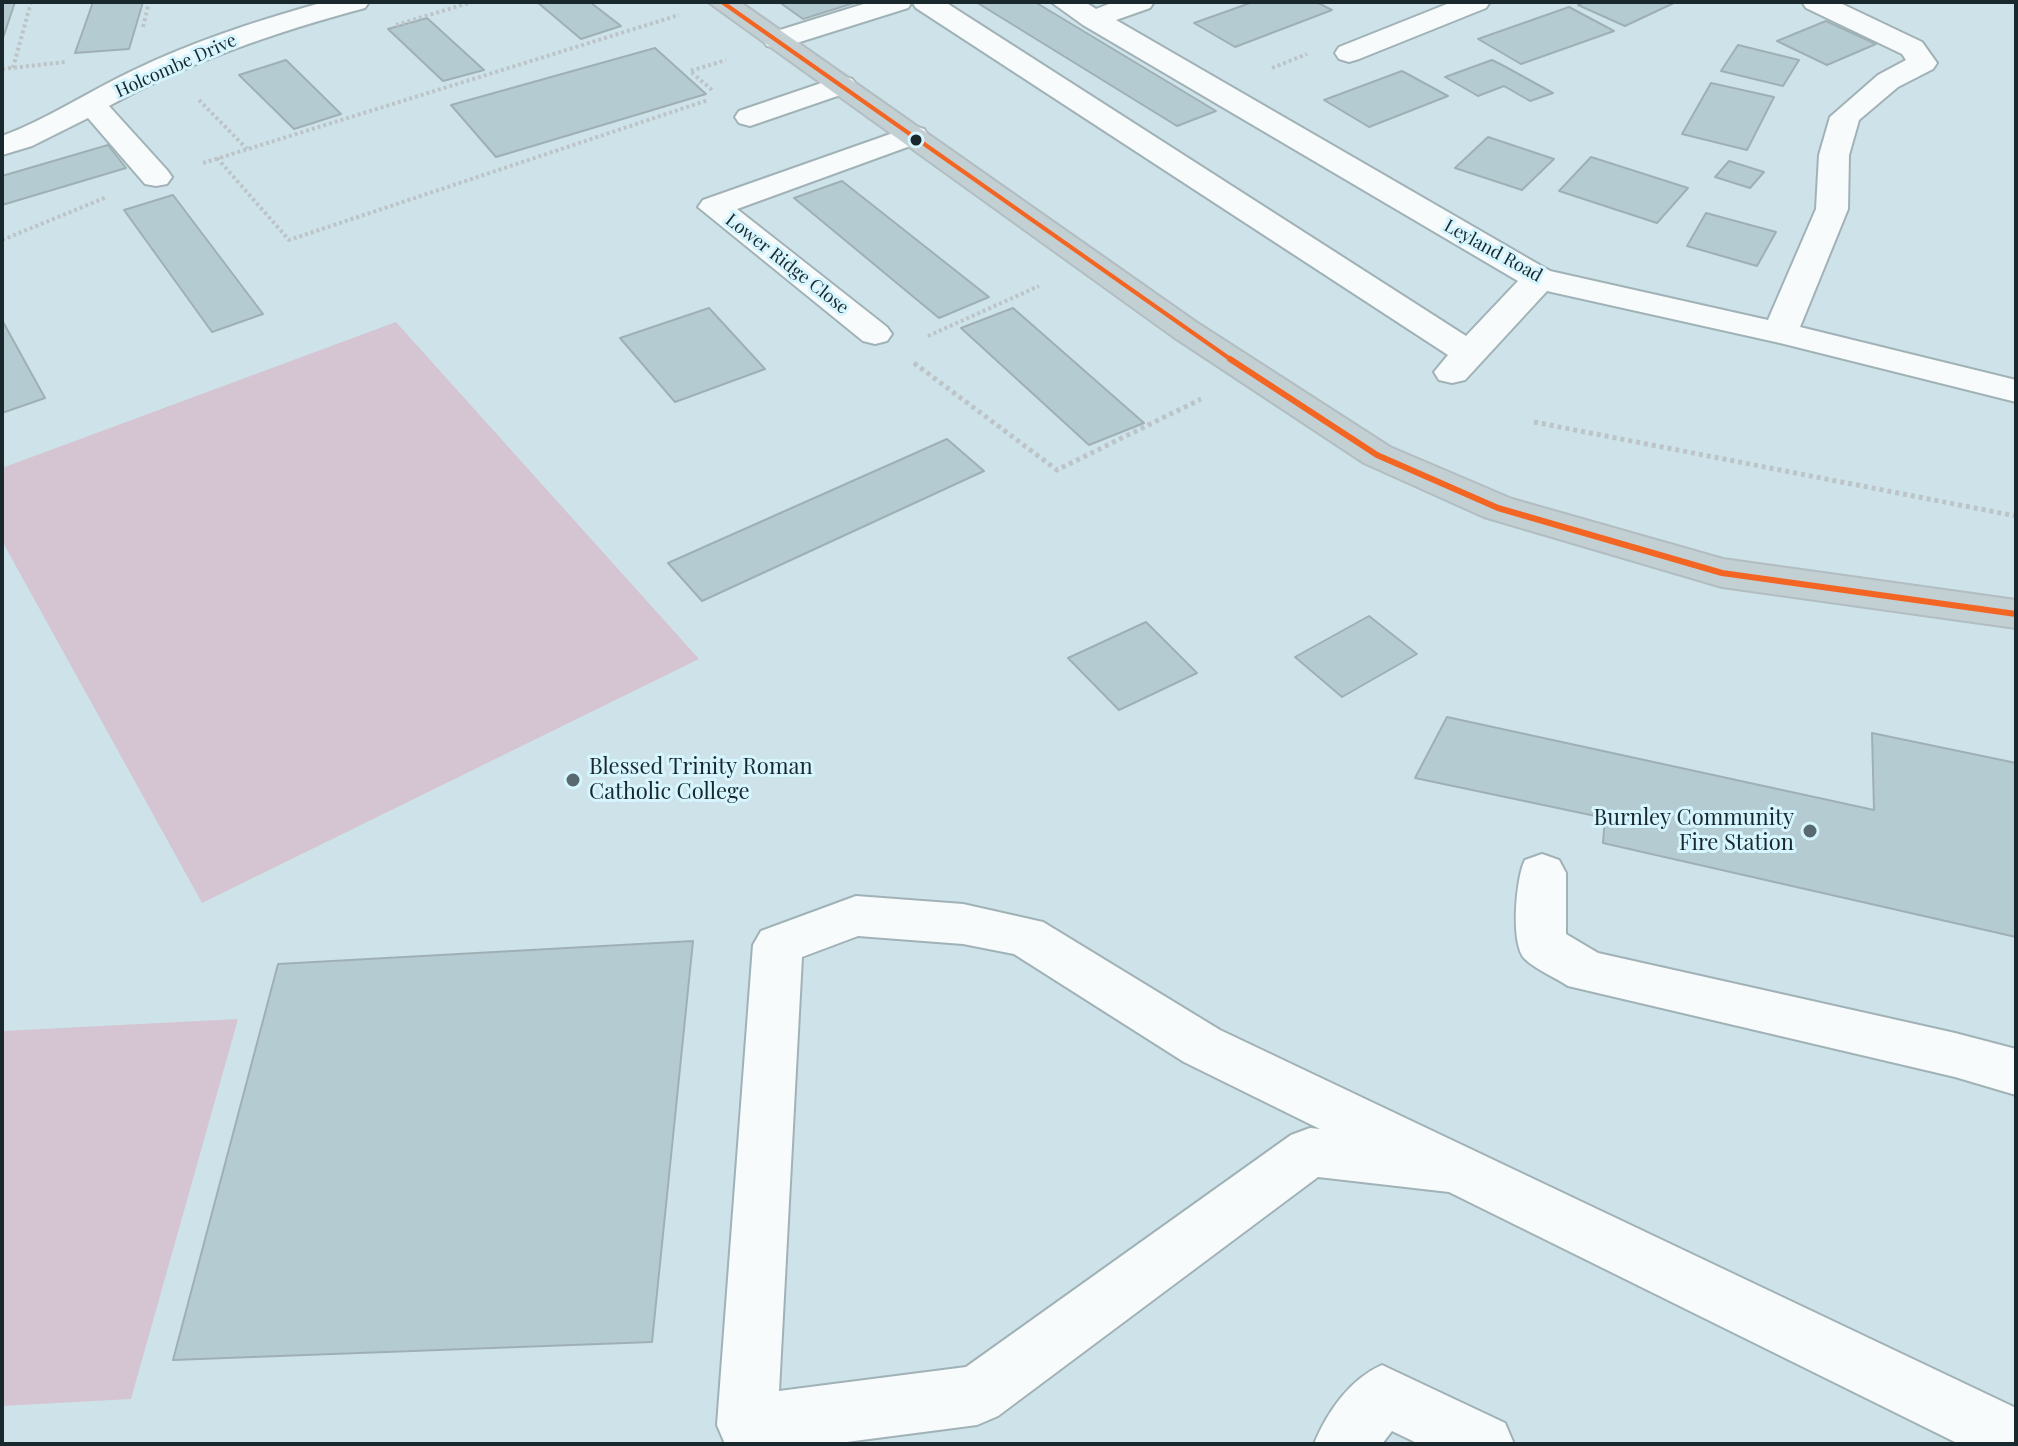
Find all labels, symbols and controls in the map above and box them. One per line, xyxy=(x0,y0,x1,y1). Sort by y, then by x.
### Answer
street label: Holcombe Drive xyxy=(112,30,240,102)
unlabelled marker xyxy=(908,132,924,148)
street label: Lower Ridge Close xyxy=(721,209,853,319)
street label: Leyland Road xyxy=(1440,215,1546,287)
place label: Blessed Trinity Roman Catholic College xyxy=(589,754,813,806)
marker: Blessed Trinity Roman Catholic College xyxy=(564,771,582,789)
place label: Burnley Community Fire Station xyxy=(1594,805,1794,856)
marker: Burnley Community Fire Station xyxy=(1801,822,1819,840)

